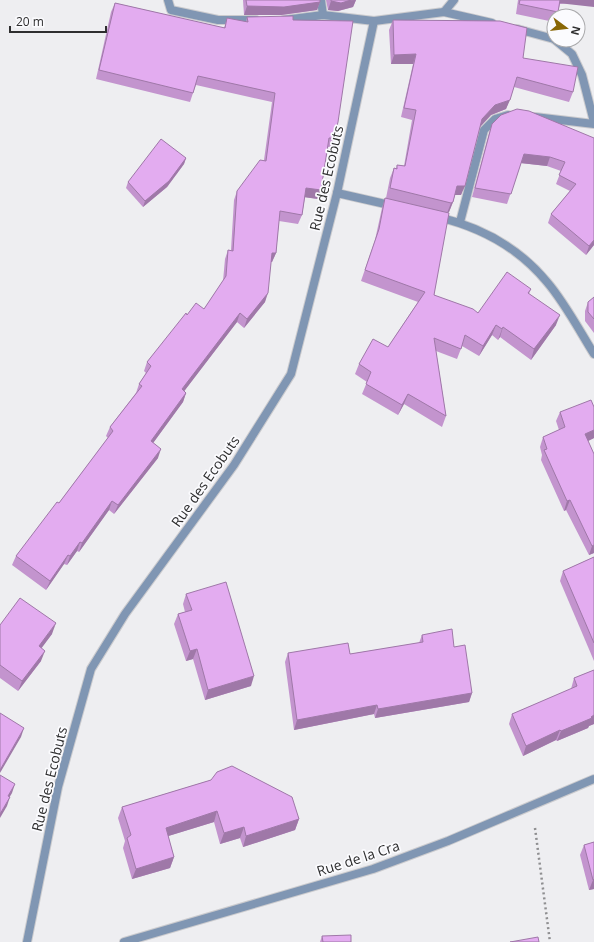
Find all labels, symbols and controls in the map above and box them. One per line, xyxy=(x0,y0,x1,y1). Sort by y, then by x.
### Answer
scale bar xyxy=(10,8,106,34)
north arrow xyxy=(546,8,586,48)
text: 20 m xyxy=(16,13,44,30)
text: N xyxy=(568,24,585,37)
street label: Rue des Ecobuts xyxy=(305,123,347,232)
street label: Rue des Ecobuts xyxy=(166,431,244,530)
street label: Rue des Ecobuts xyxy=(27,724,71,833)
street label: Rue de la Cra xyxy=(314,836,402,880)

